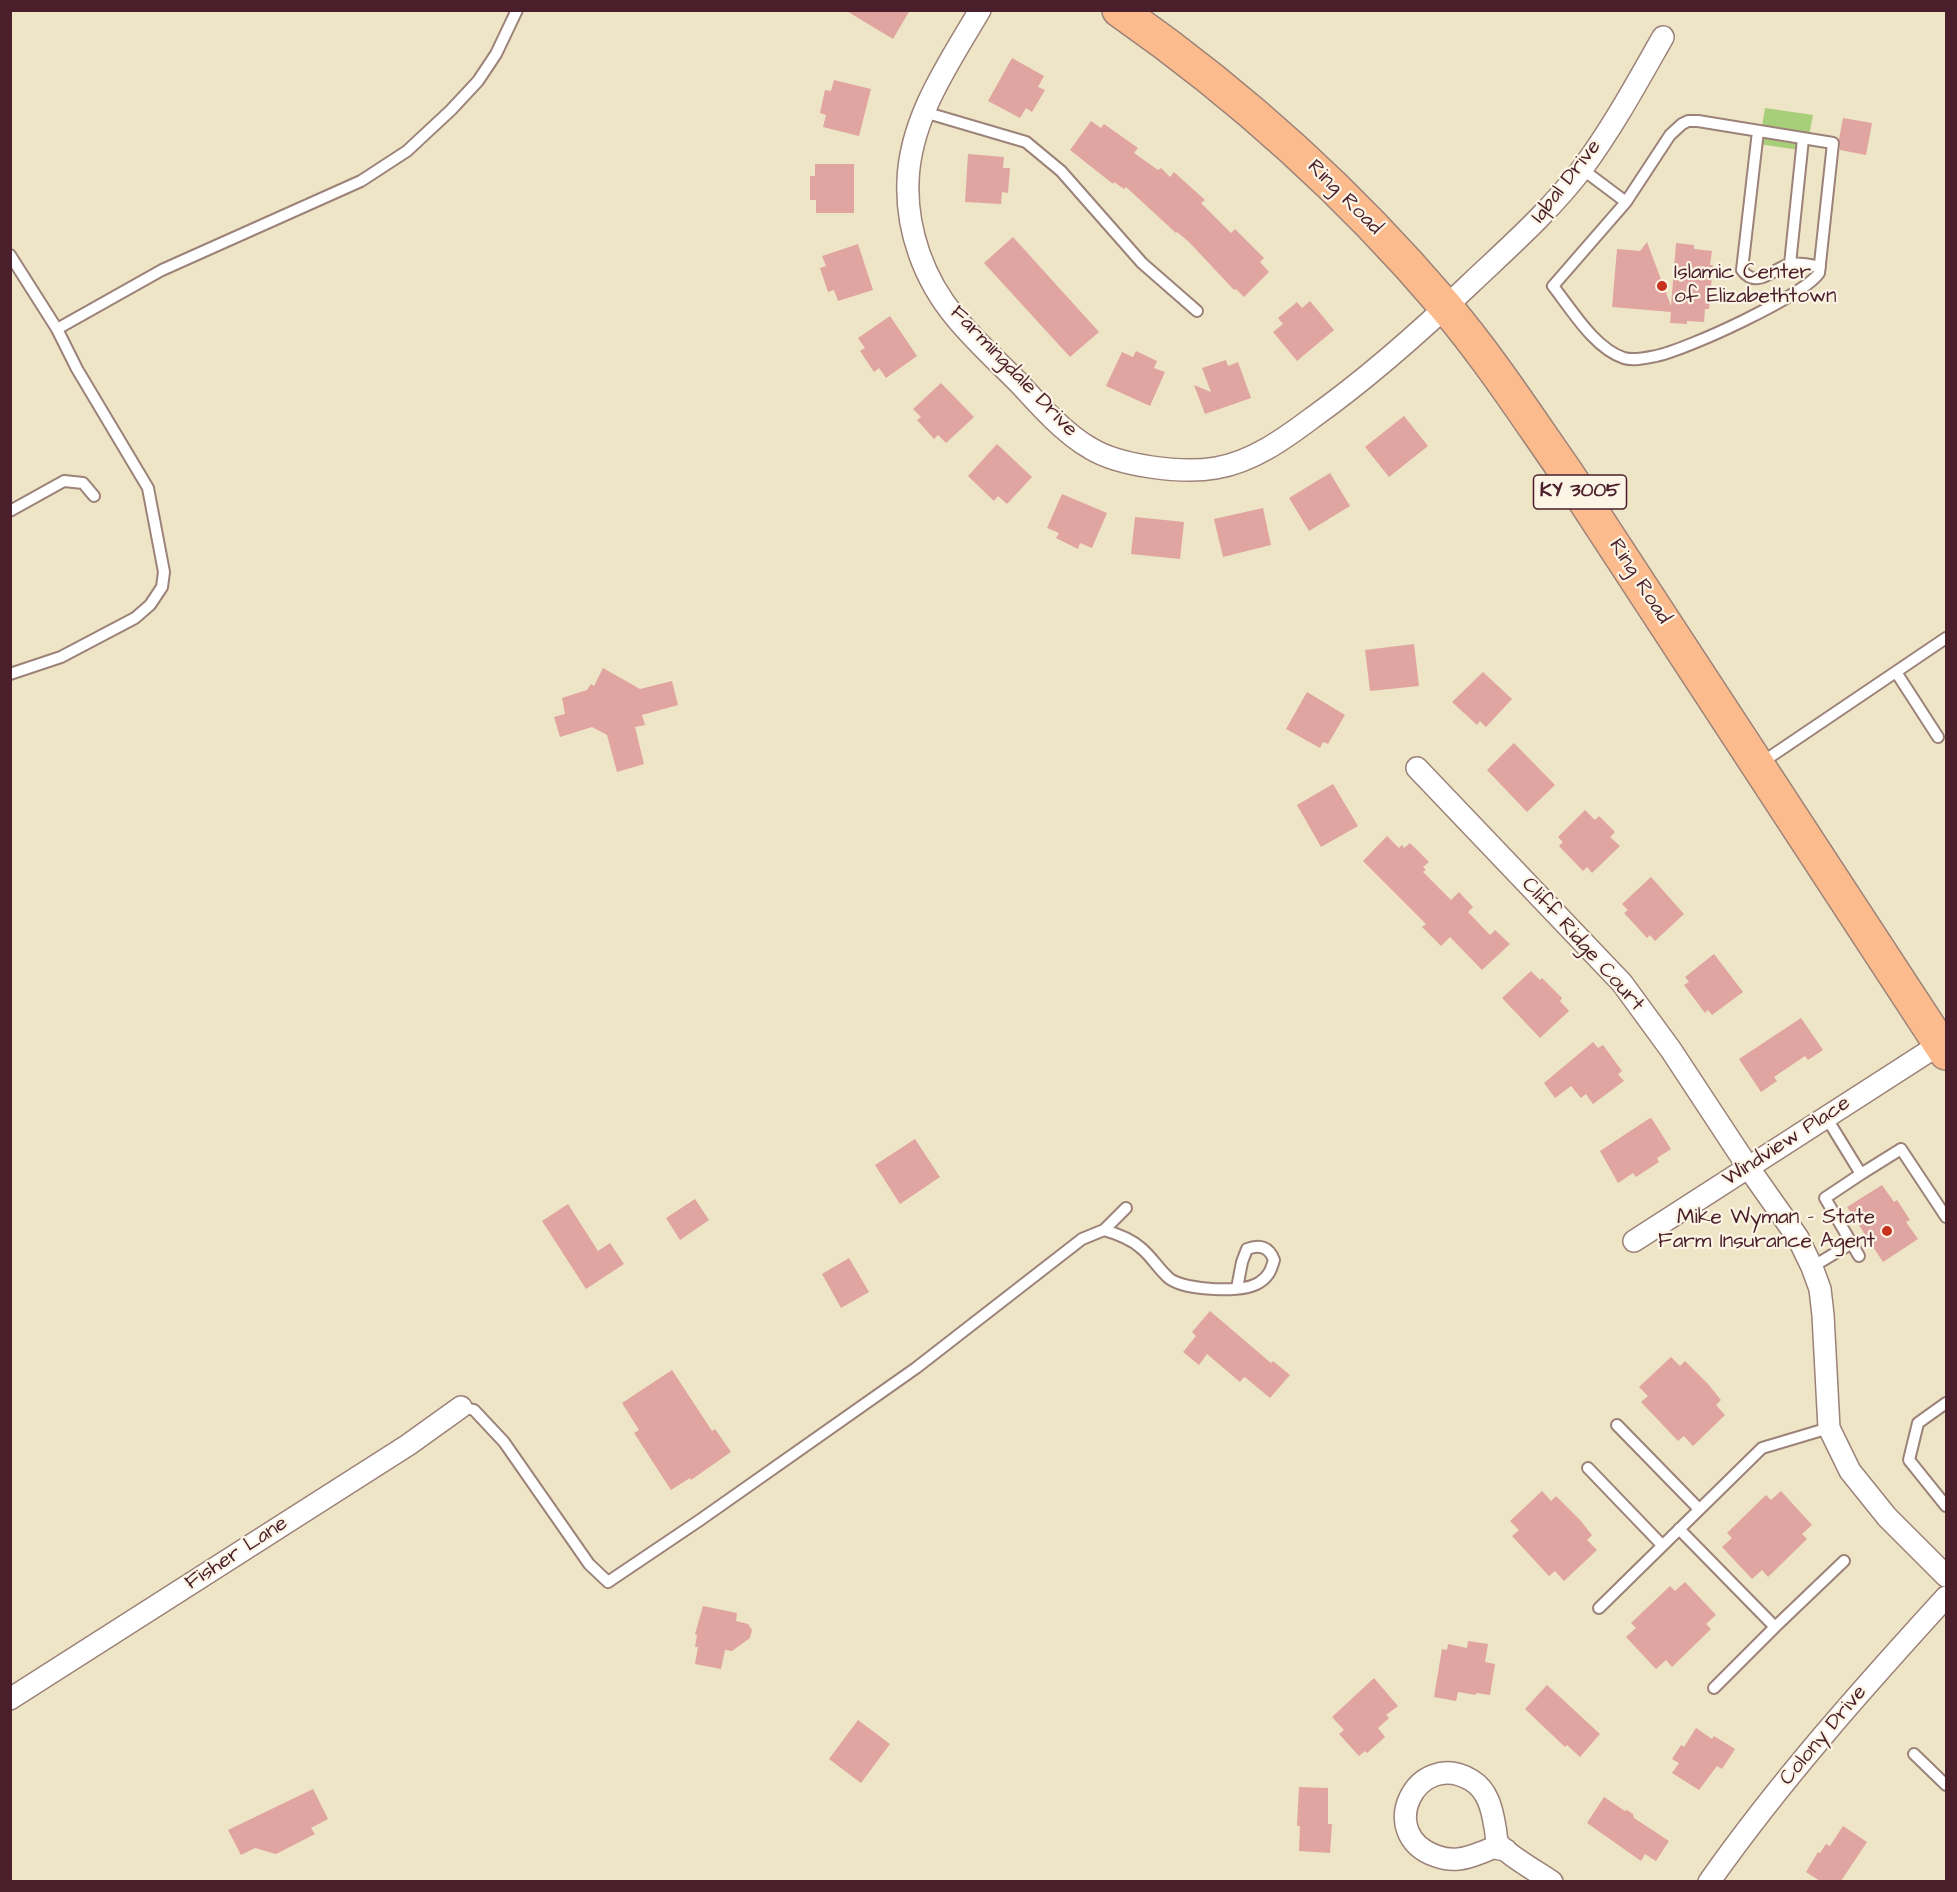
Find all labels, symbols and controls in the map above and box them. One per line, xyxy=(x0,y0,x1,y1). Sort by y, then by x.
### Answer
street label: Iqbal Drive xyxy=(1527,135,1607,229)
street label: Ring Road xyxy=(1301,155,1387,241)
place label: Islamic Center of Elizabethtown xyxy=(1674,261,1837,311)
marker: Islamic Center of Elizabethtown xyxy=(1655,279,1669,293)
street label: Farmingdale Drive xyxy=(944,301,1082,443)
road number: KY 3005 xyxy=(1534,475,1626,509)
street label: Ring Road xyxy=(1602,535,1676,629)
street label: Cliff Ridge Court xyxy=(1515,873,1649,1017)
street label: Windview Place xyxy=(1718,1091,1856,1193)
place label: Mike Wyman - State Farm Insurance Agent xyxy=(1658,1206,1875,1256)
marker: Mike Wyman - State Farm Insurance Agent xyxy=(1880,1224,1894,1238)
street label: Fisher Lane xyxy=(181,1512,293,1596)
street label: Colony Drive xyxy=(1775,1681,1873,1791)

